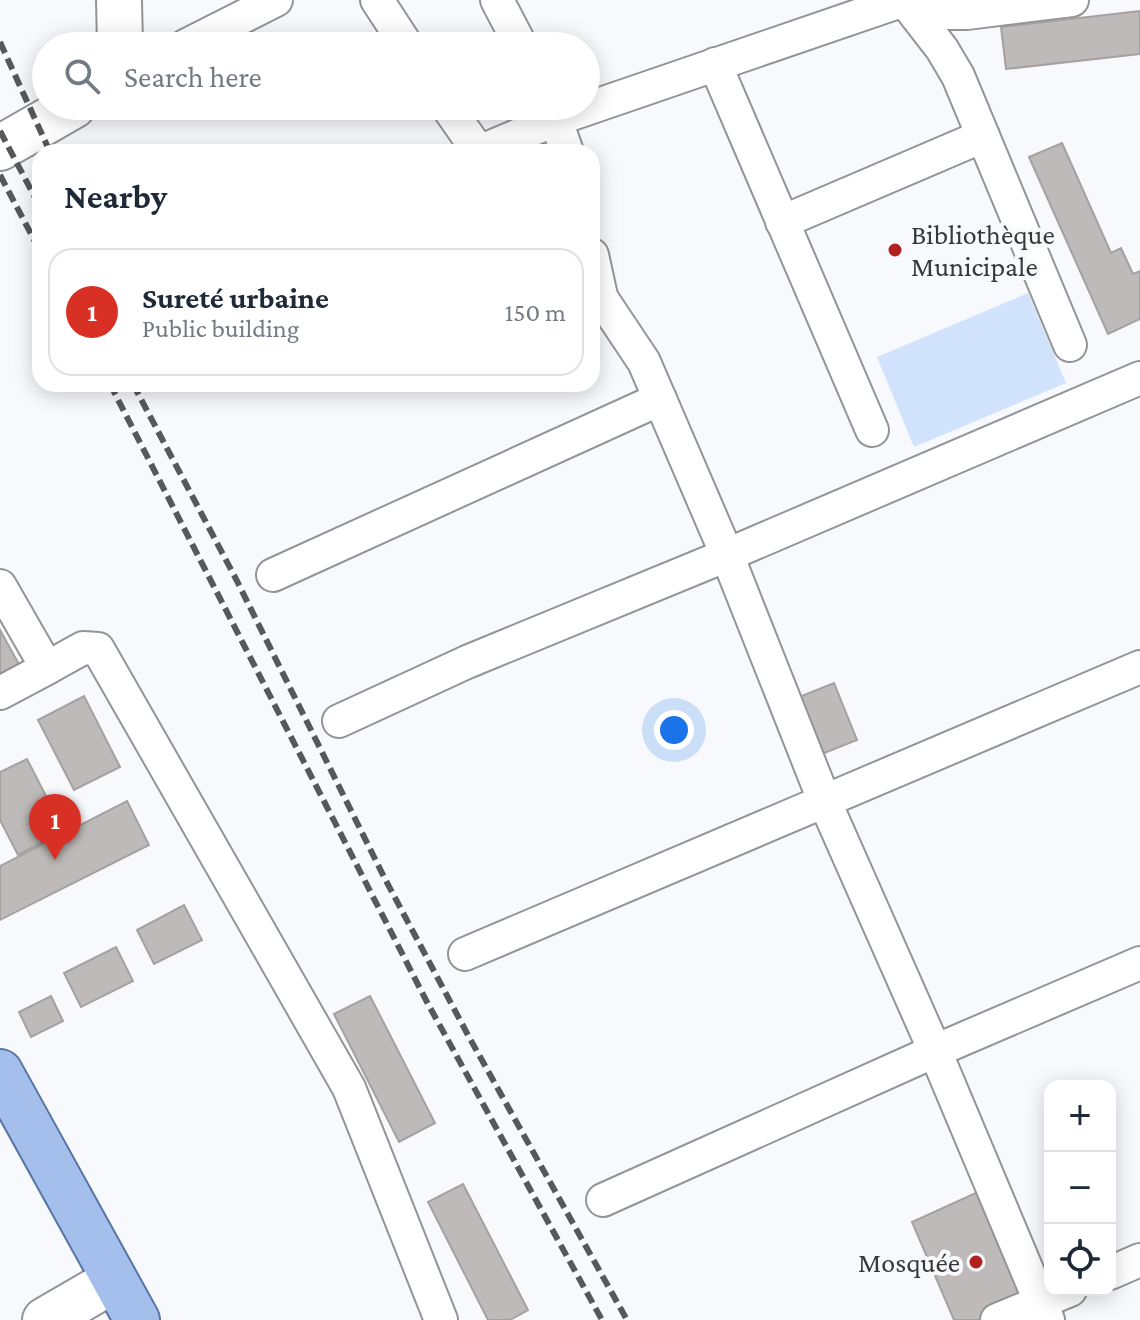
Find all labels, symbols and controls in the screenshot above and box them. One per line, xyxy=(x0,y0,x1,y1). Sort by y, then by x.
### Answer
search box xyxy=(32,32,600,120)
icon: search xyxy=(60,54,104,98)
text: Search here xyxy=(124,60,262,93)
text: Nearby xyxy=(64,178,167,215)
place label: Bibliothèque Municipale xyxy=(911,219,1055,282)
marker: Bibliothèque Municipale xyxy=(886,241,904,259)
text: Sureté urbaine xyxy=(142,281,329,314)
text: 1 xyxy=(87,298,97,327)
text: 150 m xyxy=(505,298,566,327)
text: Public building xyxy=(142,314,299,343)
your location xyxy=(654,710,694,750)
pin: 1 xyxy=(29,794,81,860)
map controls xyxy=(1044,1080,1116,1296)
button: + xyxy=(1044,1080,1116,1152)
button: − xyxy=(1044,1152,1116,1224)
button: locate xyxy=(1044,1224,1116,1296)
place label: Mosquée xyxy=(858,1247,960,1278)
marker: Mosquée xyxy=(967,1253,985,1271)

